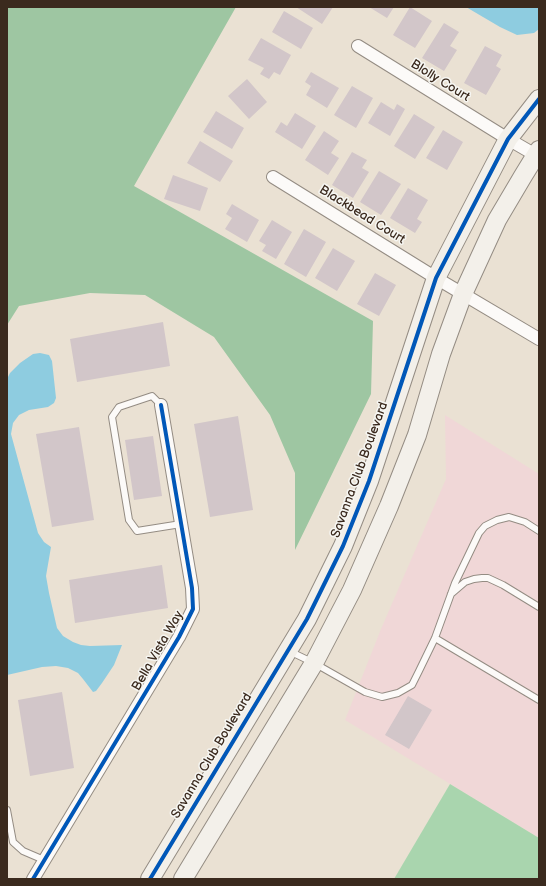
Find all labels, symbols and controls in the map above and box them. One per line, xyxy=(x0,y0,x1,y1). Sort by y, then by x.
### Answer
street label: Blolly Court xyxy=(408,57,472,105)
street label: Blackbead Court xyxy=(316,182,408,248)
street label: Savanna Club Boulevard xyxy=(328,400,392,540)
street label: Bella Vista Way xyxy=(129,608,187,694)
street label: Savanna Club Boulevard xyxy=(168,690,256,822)

